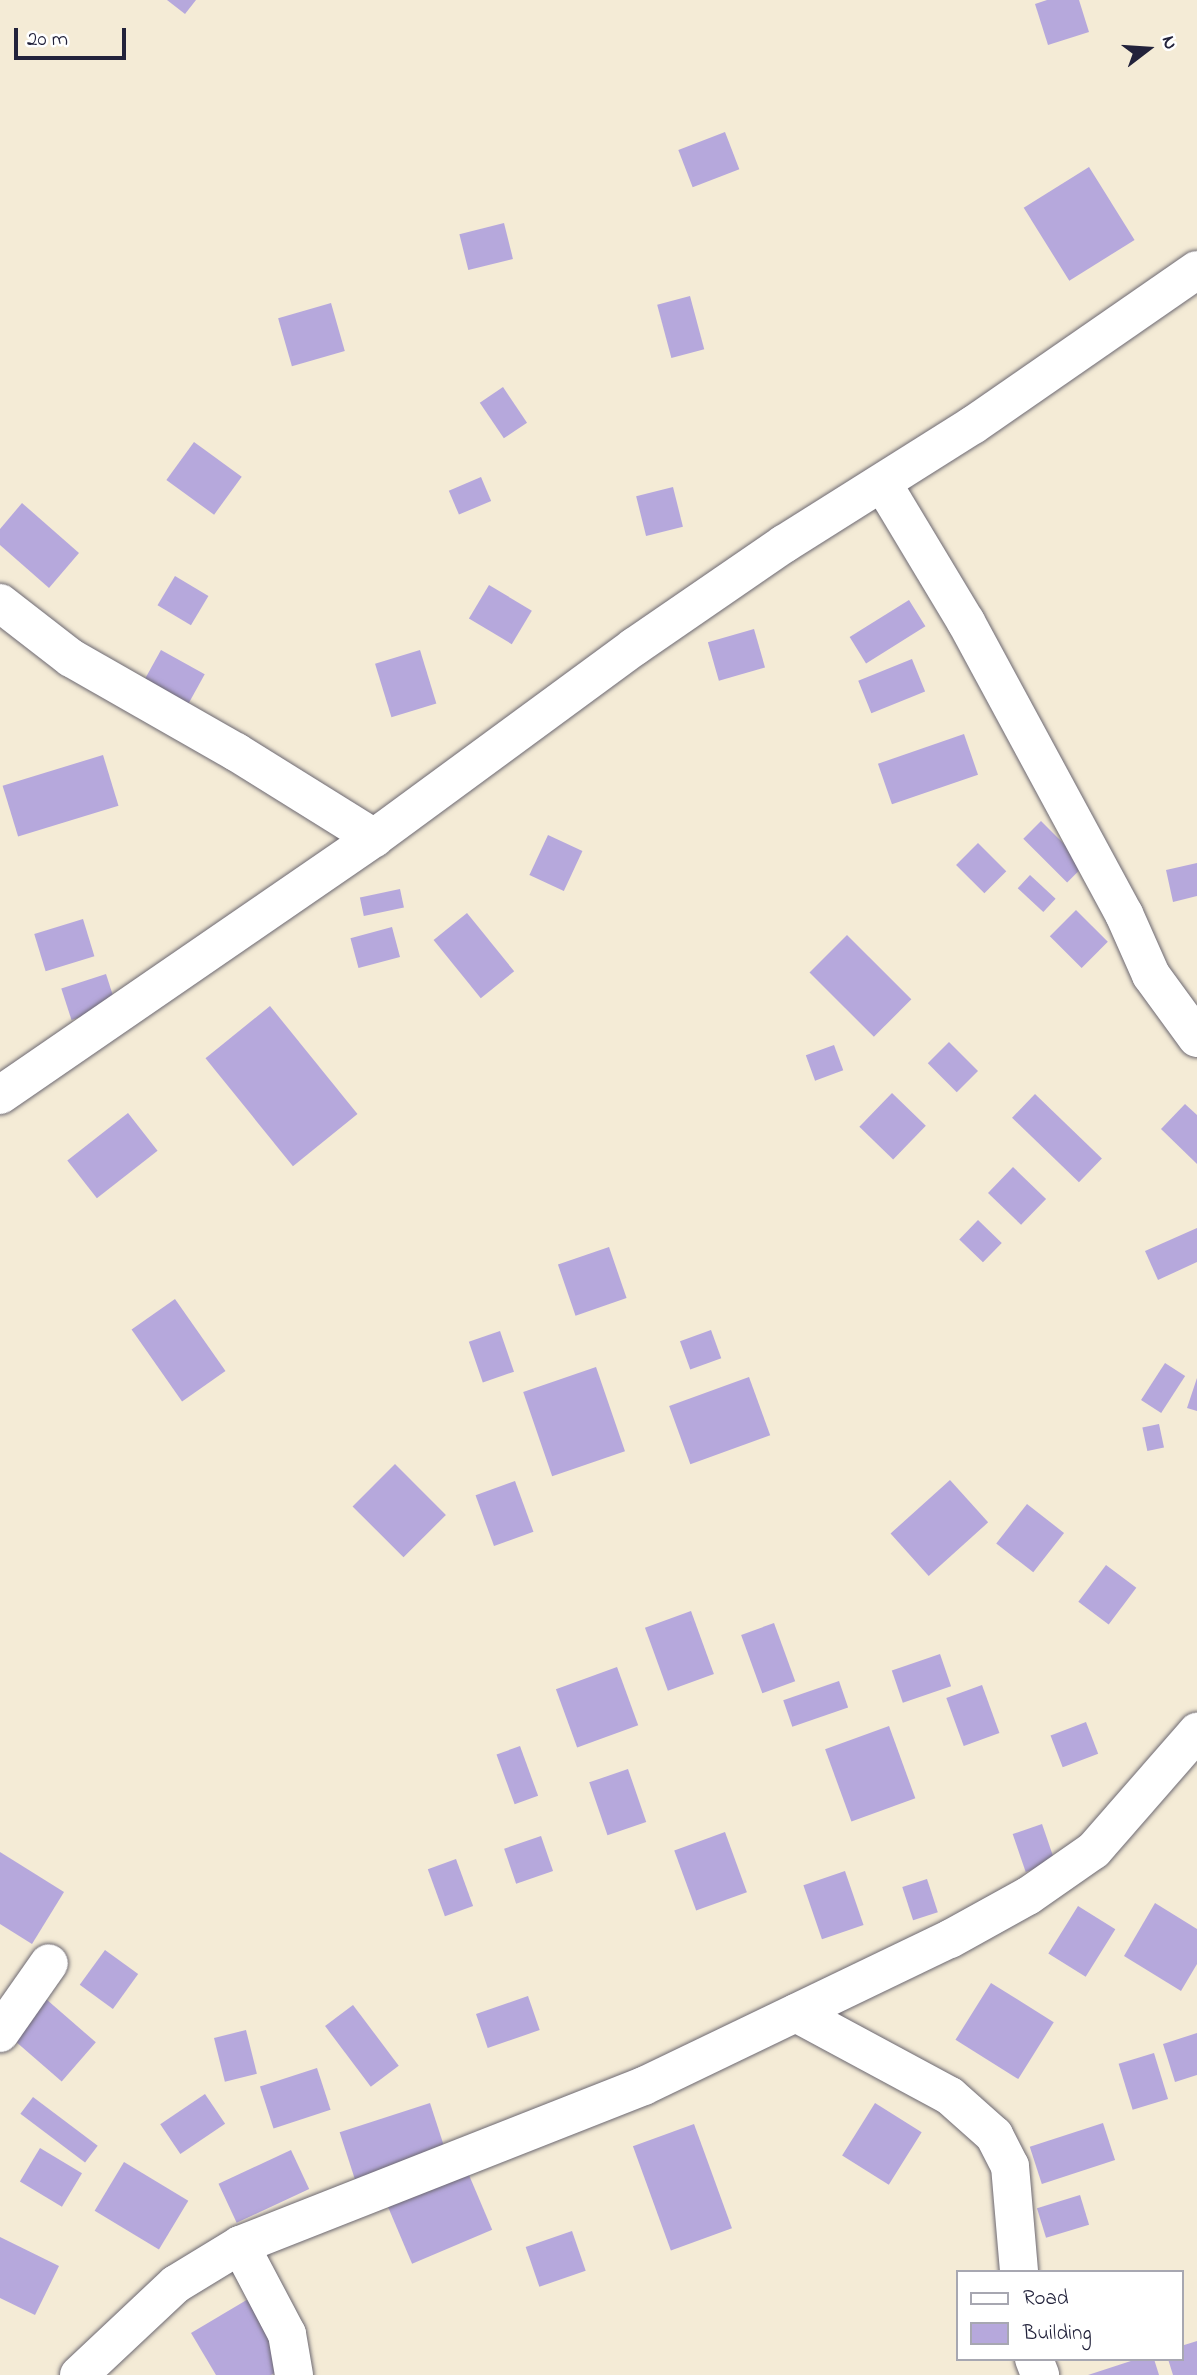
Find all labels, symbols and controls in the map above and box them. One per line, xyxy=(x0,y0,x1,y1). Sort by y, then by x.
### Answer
scale bar xyxy=(18,14,130,58)
north arrow xyxy=(1113,14,1183,84)
text: 20 m xyxy=(27,25,68,55)
text: N xyxy=(1154,33,1183,53)
legend xyxy=(956,2270,1183,2361)
text: Road xyxy=(1023,2284,1069,2314)
text: Building xyxy=(1023,2319,1092,2349)

